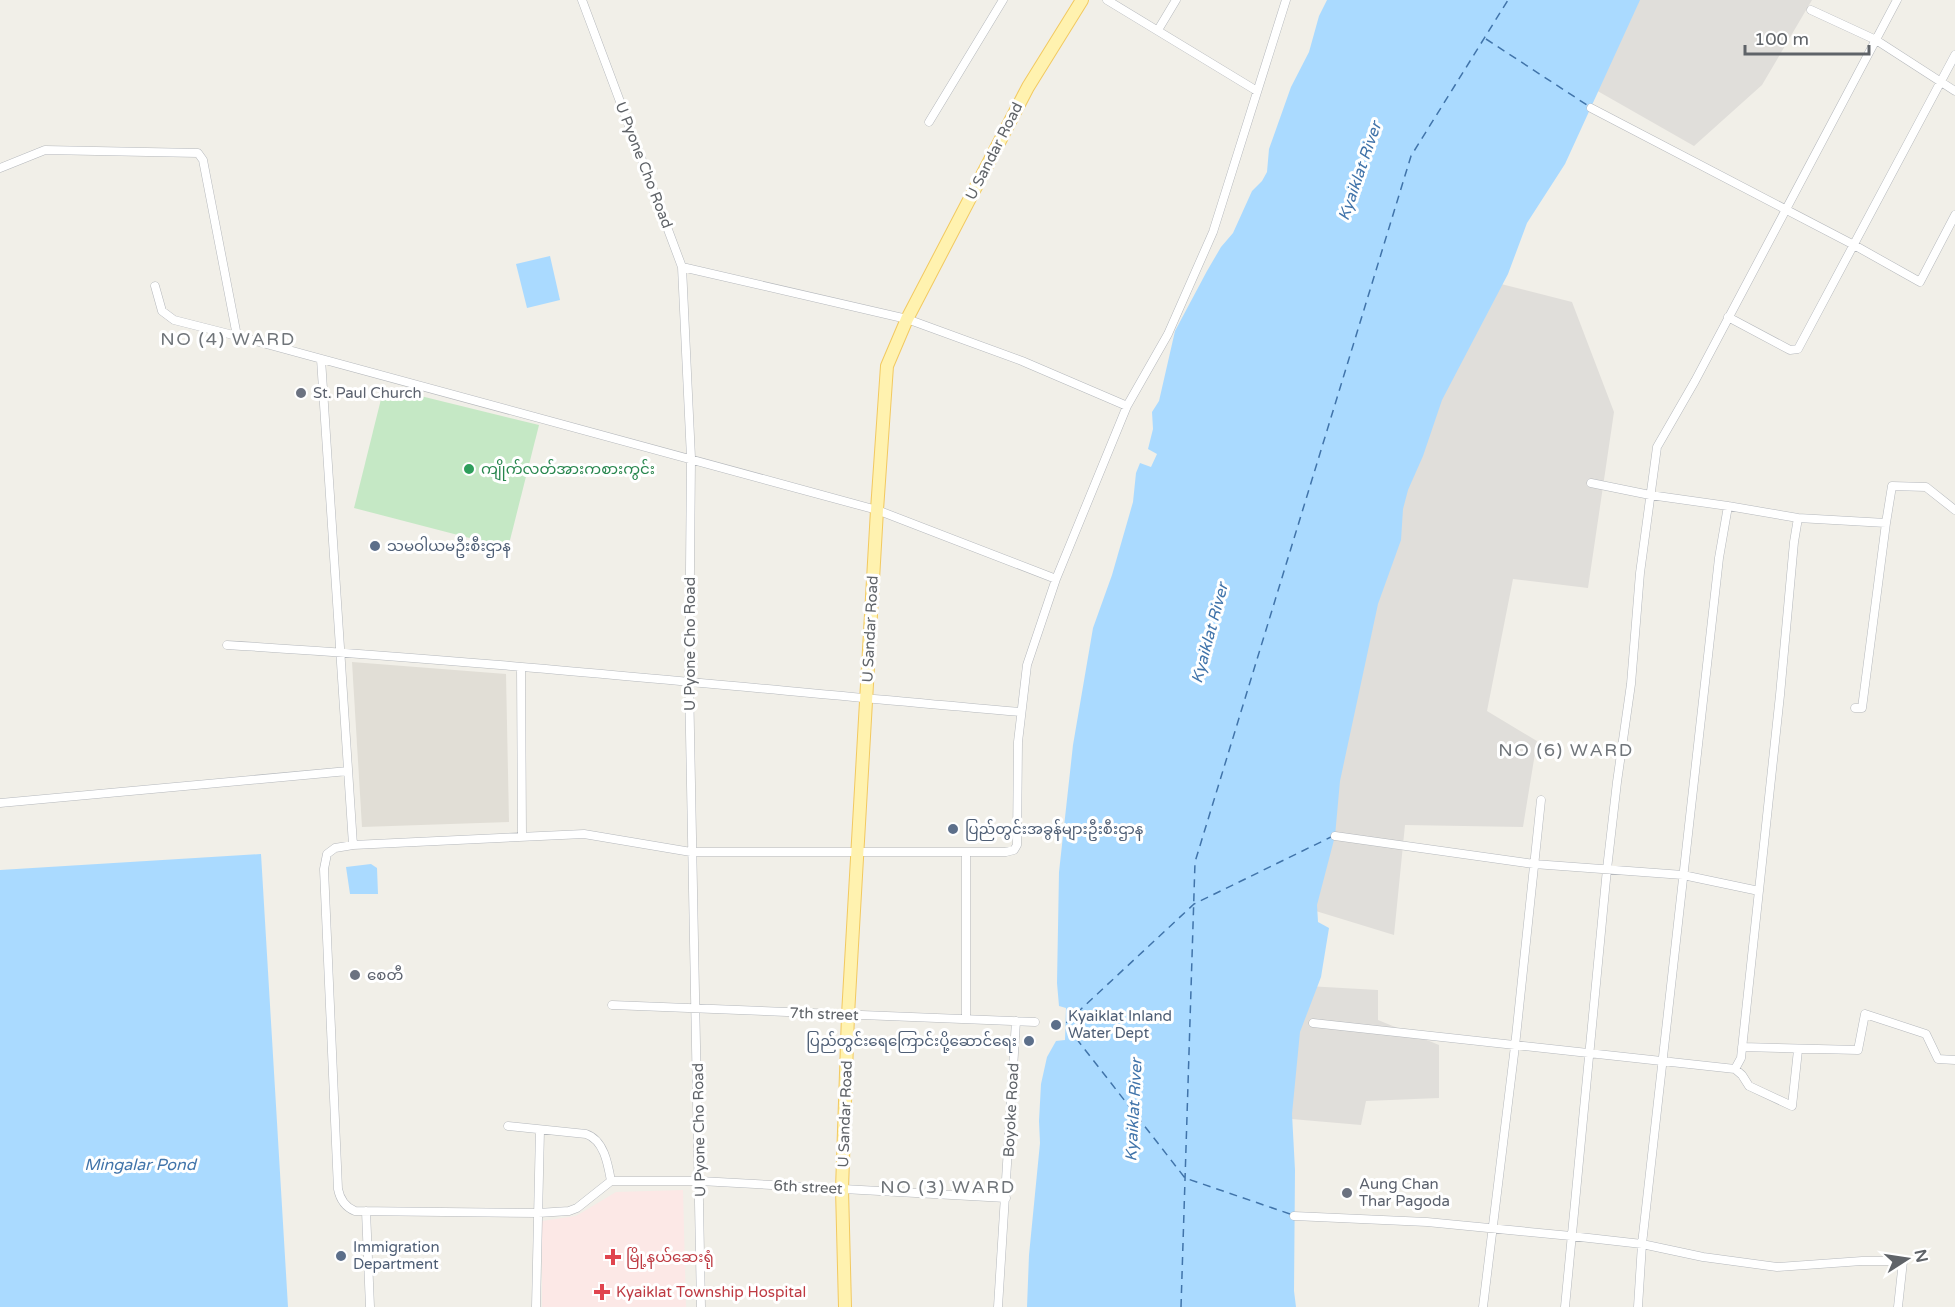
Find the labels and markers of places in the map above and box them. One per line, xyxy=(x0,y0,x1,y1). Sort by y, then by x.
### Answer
place label: St. Paul Church xyxy=(313,384,422,402)
marker: St. Paul Church xyxy=(294,386,308,400)
place label: ကျိုက်လတ်အားကစားကွင်း xyxy=(481,459,655,481)
marker: ကျိုက်လတ်အားကစားကွင်း xyxy=(462,462,476,476)
place label: သမဝါယမဦးစီးဌာန xyxy=(387,536,511,558)
marker: သမဝါယမဦးစီးဌာန xyxy=(368,539,382,553)
place label: ပြည်တွင်းအခွန်များဦးစီးဌာန xyxy=(965,819,1144,841)
marker: ပြည်တွင်းအခွန်များဦးစီးဌာန xyxy=(946,822,960,836)
place label: စေတီ xyxy=(367,965,403,984)
marker: စေတီ xyxy=(348,968,362,982)
place label: Kyaiklat Inland Water Dept xyxy=(1068,1007,1172,1042)
marker: Kyaiklat Inland Water Dept xyxy=(1049,1018,1063,1032)
place label: ပြည်တွင်းရေကြောင်းပို့ဆောင်ရေး xyxy=(806,1031,1017,1053)
marker: ပြည်တွင်းရေကြောင်းပို့ဆောင်ရေး xyxy=(1022,1034,1036,1048)
place label: Aung Chan Thar Pagoda xyxy=(1359,1175,1450,1210)
marker: Aung Chan Thar Pagoda xyxy=(1340,1186,1354,1200)
place label: Immigration Department xyxy=(353,1238,440,1273)
place label: မြို့နယ်ဆေးရုံ xyxy=(626,1247,714,1269)
marker: မြို့နယ်ဆေးရုံ xyxy=(604,1248,622,1266)
marker: Immigration Department xyxy=(334,1249,348,1263)
marker: Kyaiklat Township Hospital xyxy=(593,1283,611,1301)
place label: Kyaiklat Township Hospital xyxy=(616,1283,806,1301)

